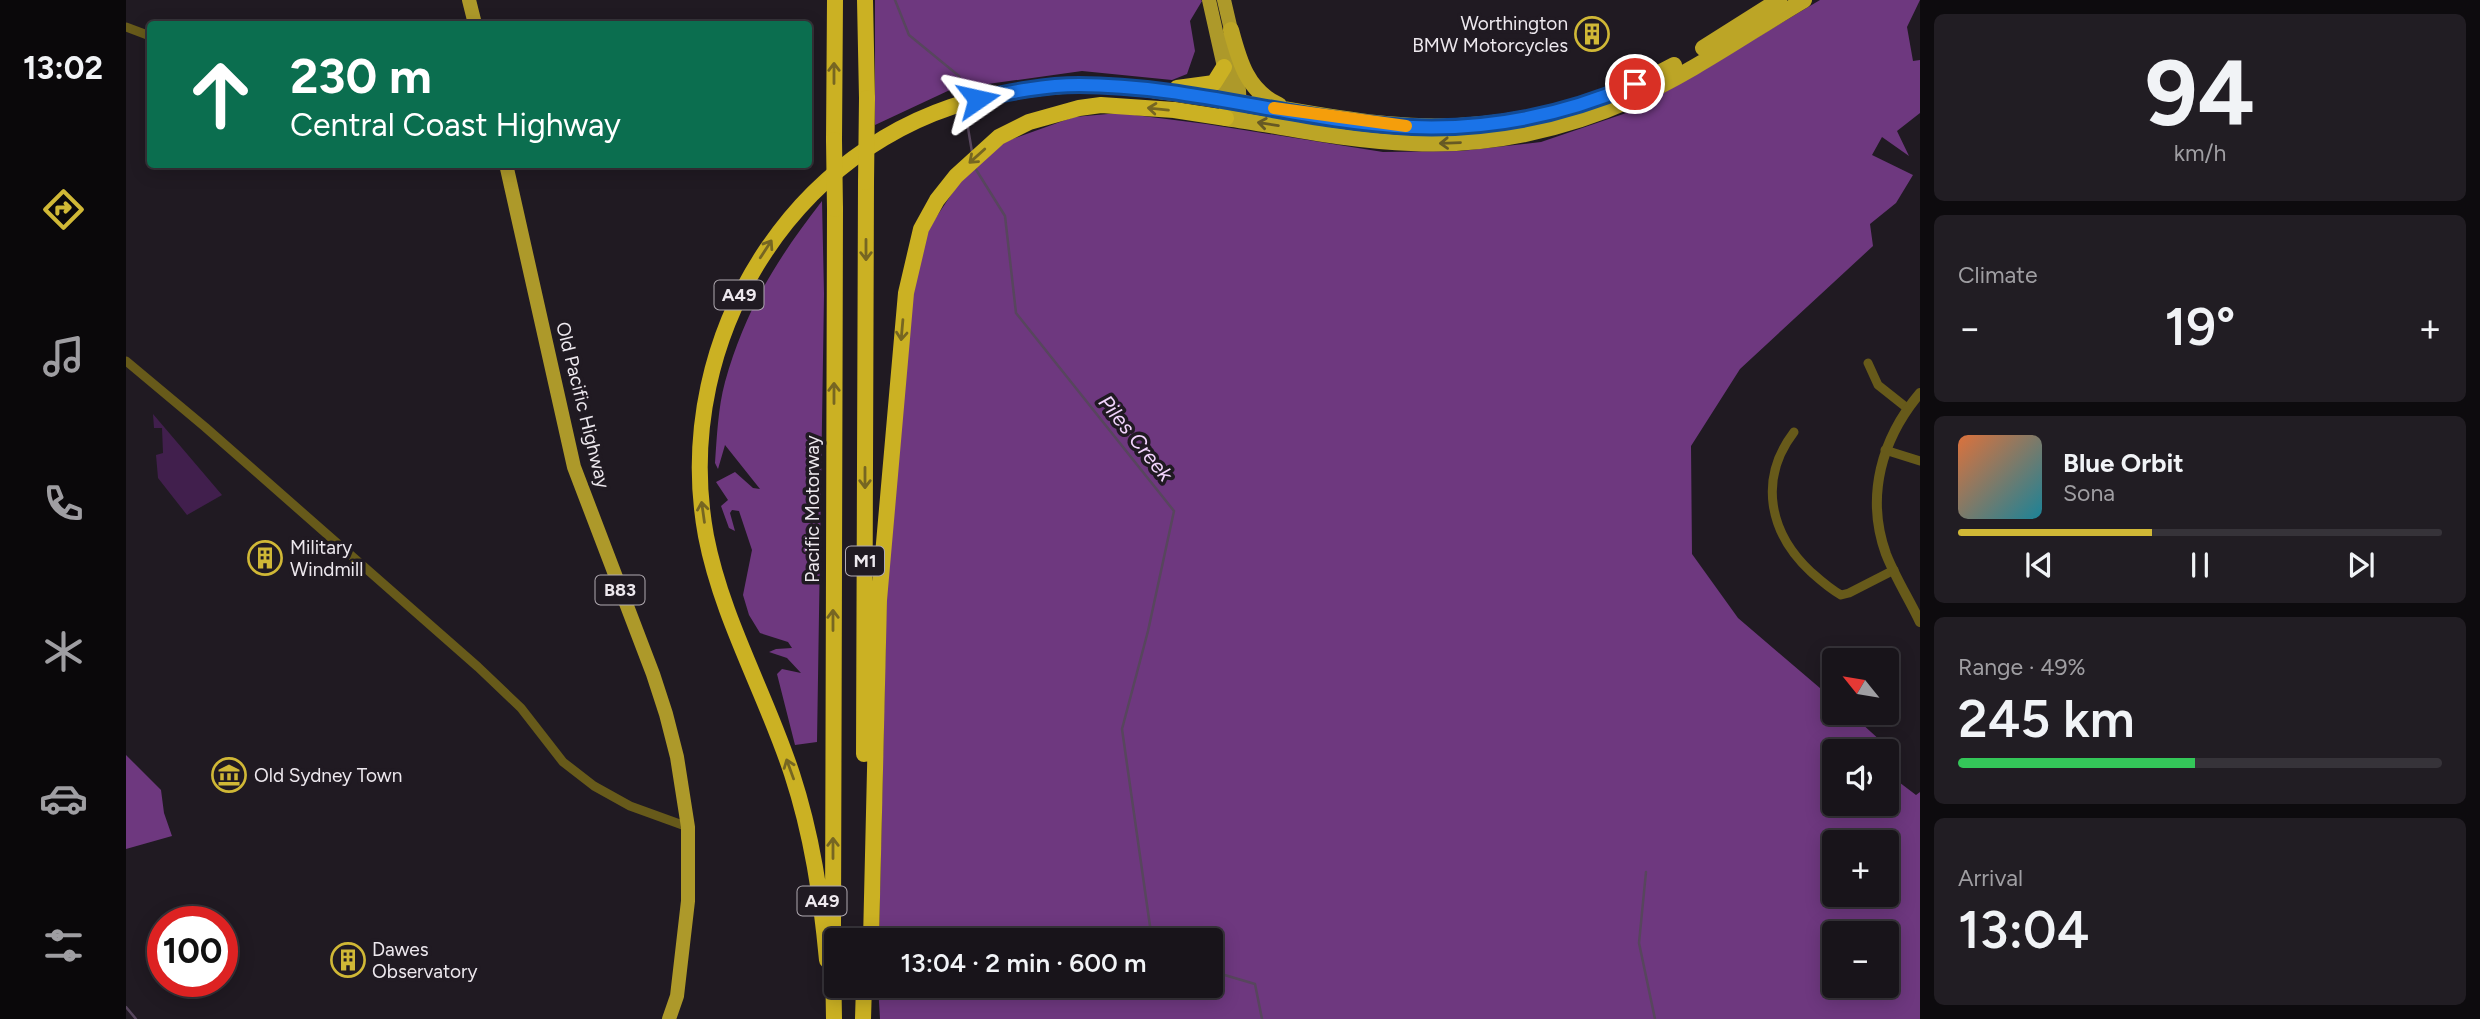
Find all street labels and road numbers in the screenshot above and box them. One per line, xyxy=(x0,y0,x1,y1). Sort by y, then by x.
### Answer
road number: A49 xyxy=(714,281,764,310)
street label: Old Pacific Highway xyxy=(551,319,615,491)
street label: Pacific Motorway xyxy=(801,435,824,583)
road number: M1 xyxy=(846,546,884,576)
road number: B83 xyxy=(596,576,644,604)
road number: A49 xyxy=(798,887,846,916)

